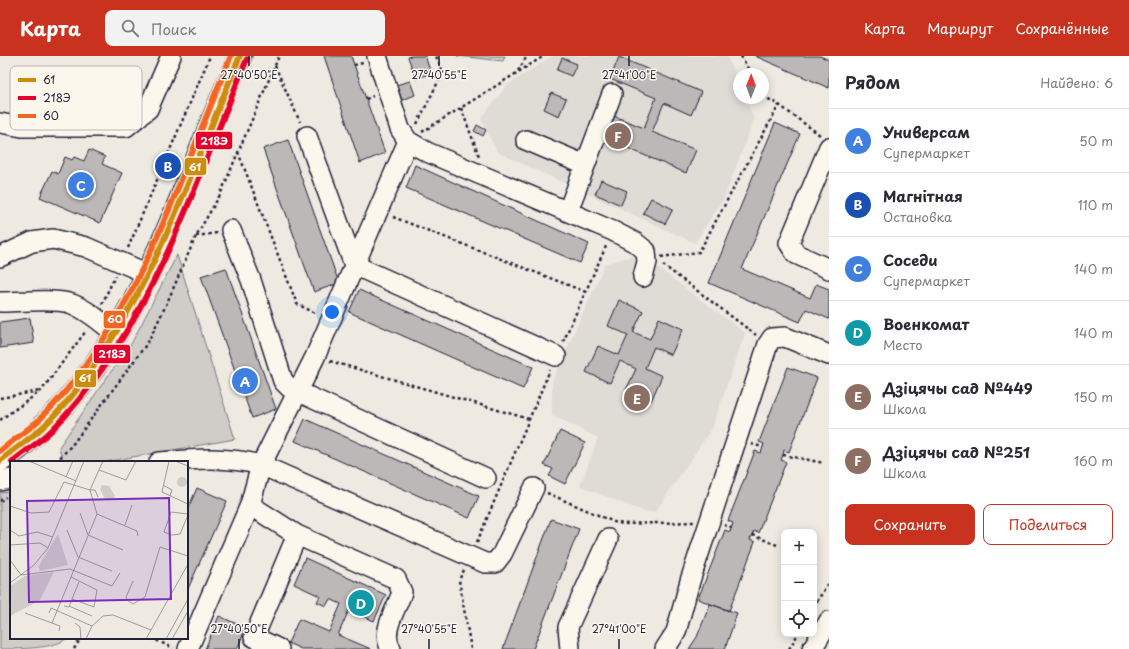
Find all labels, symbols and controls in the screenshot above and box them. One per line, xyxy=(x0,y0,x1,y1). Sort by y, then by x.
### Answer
search box xyxy=(105,10,385,46)
text: Карта xyxy=(20,14,81,42)
icon: search xyxy=(119,17,141,39)
text: Поиск xyxy=(151,17,196,40)
text: Карта xyxy=(864,18,905,39)
text: Маршрут xyxy=(927,18,993,39)
text: Сохранённые xyxy=(1015,18,1109,39)
legend xyxy=(10,66,142,130)
text: 27°40'50"E xyxy=(221,67,277,82)
text: 27°40'55"E xyxy=(411,67,467,82)
text: 27°41'00"E xyxy=(602,67,656,82)
north arrow xyxy=(733,68,769,104)
text: Рядом xyxy=(845,69,900,95)
text: 61 xyxy=(43,71,55,88)
text: Найдено: 6 xyxy=(1040,73,1113,92)
text: 218Э xyxy=(43,89,71,106)
text: 60 xyxy=(43,107,59,124)
text: Универсам xyxy=(883,120,970,143)
pin: F xyxy=(605,121,631,151)
line badge: 218Э xyxy=(195,131,233,150)
text: A xyxy=(853,131,863,150)
text: 50 m xyxy=(1079,131,1113,150)
text: 218Э xyxy=(200,132,228,149)
text: Супермаркет xyxy=(883,143,970,162)
pin: B xyxy=(155,151,181,181)
line badge: 61 xyxy=(184,157,207,176)
text: 61 xyxy=(189,158,201,175)
pin: C xyxy=(68,170,94,200)
text: Магнітная xyxy=(883,184,963,207)
text: B xyxy=(854,195,862,214)
text: 110 m xyxy=(1078,195,1113,214)
text: Остановка xyxy=(883,207,952,226)
text: Соседи xyxy=(883,248,938,271)
text: C xyxy=(853,259,863,278)
text: 140 m xyxy=(1074,259,1113,278)
text: Супермаркет xyxy=(883,271,970,290)
your location xyxy=(322,302,342,322)
line badge: 60 xyxy=(103,310,126,329)
text: 60 xyxy=(107,310,123,327)
text: Военкомат xyxy=(883,312,969,335)
text: D xyxy=(853,323,863,342)
text: 140 m xyxy=(1074,323,1113,342)
text: Место xyxy=(883,335,923,354)
line badge: 218Э xyxy=(93,344,131,364)
text: 218Э xyxy=(98,345,126,362)
pin: A xyxy=(232,366,258,396)
line badge: 61 xyxy=(74,369,97,388)
text: 61 xyxy=(79,369,91,386)
text: Дзіцячы сад №449 xyxy=(883,376,1033,399)
pin: E xyxy=(624,383,650,413)
text: E xyxy=(854,387,862,406)
text: 150 m xyxy=(1074,387,1113,406)
text: Школа xyxy=(883,399,927,418)
text: Дзіцячы сад №251 xyxy=(883,440,1030,463)
text: F xyxy=(854,451,862,470)
text: 160 m xyxy=(1074,451,1113,470)
inset map xyxy=(10,461,188,639)
text: Школа xyxy=(883,463,927,482)
button: Сохранить xyxy=(845,504,975,545)
button: Поделиться xyxy=(983,504,1113,545)
map controls xyxy=(781,529,817,637)
button: + xyxy=(781,529,817,565)
button: − xyxy=(781,565,817,601)
pin: D xyxy=(348,588,374,618)
button: locate xyxy=(781,601,817,637)
text: 27°40'50"E xyxy=(211,621,267,636)
text: 27°40'55"E xyxy=(401,621,457,636)
text: 27°41'00"E xyxy=(592,621,646,636)

